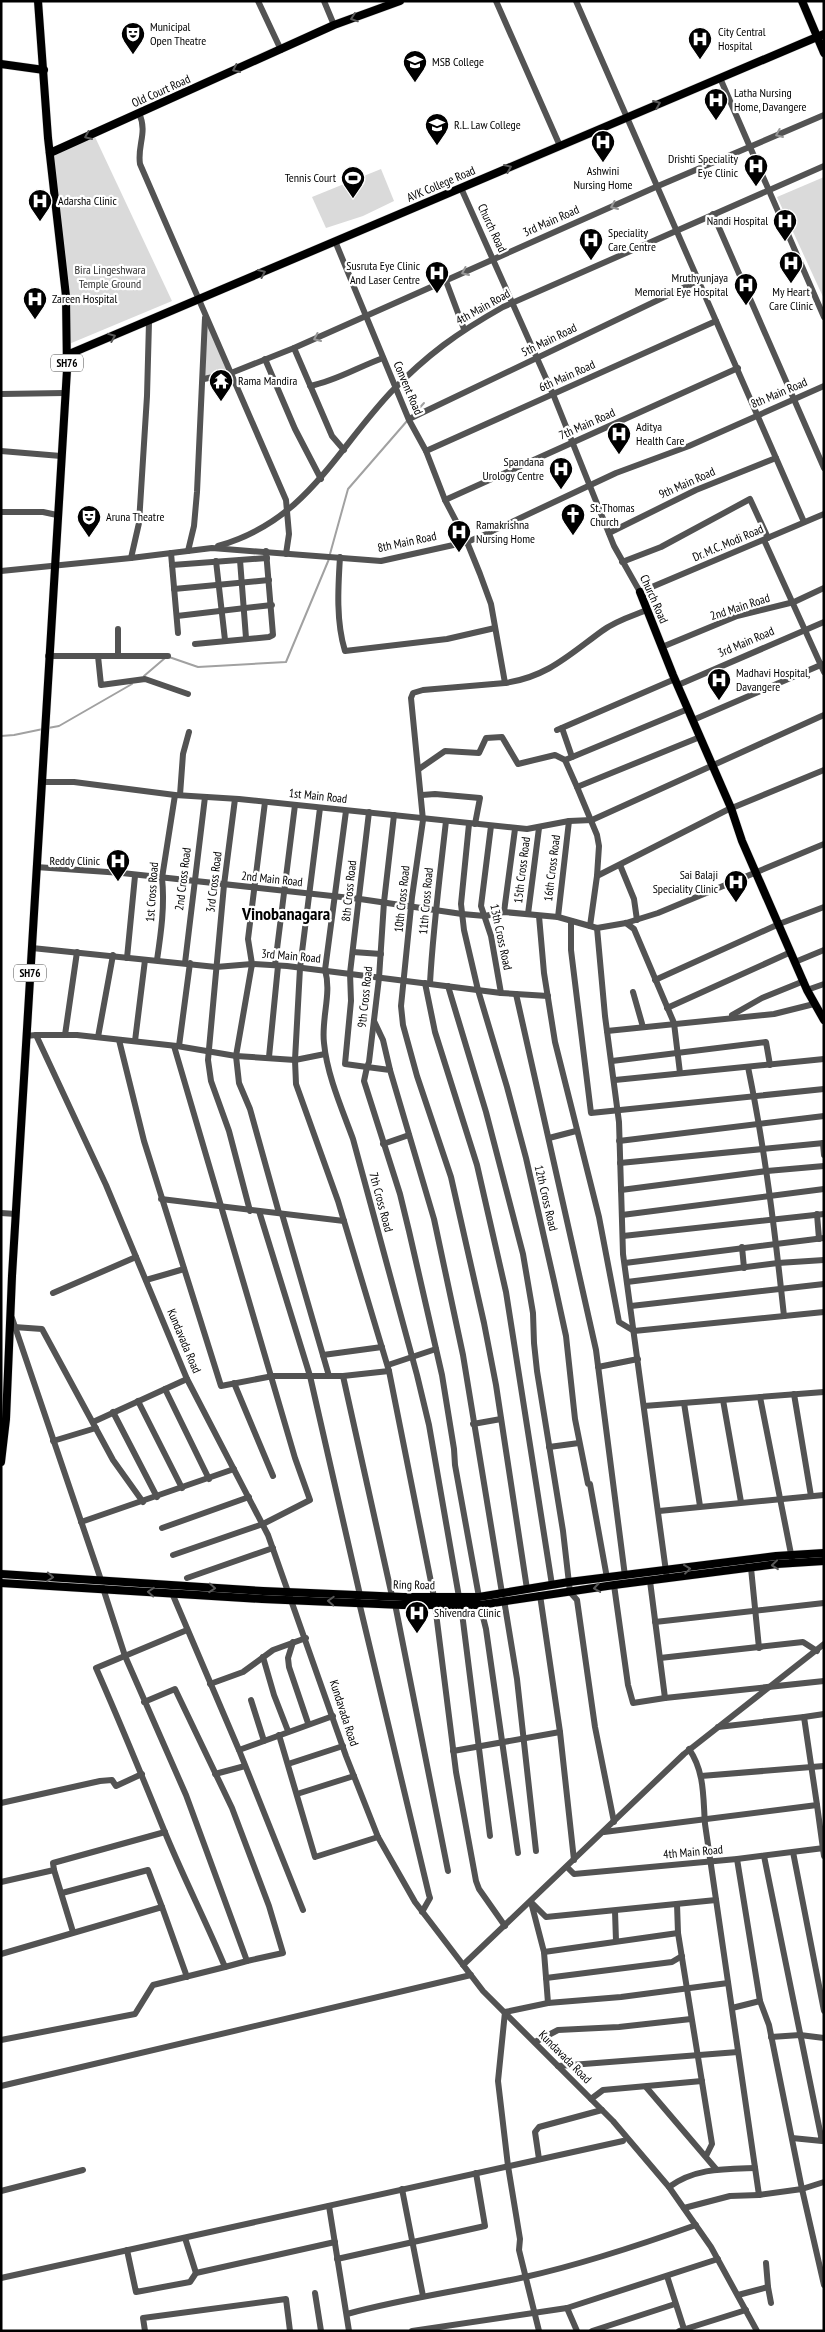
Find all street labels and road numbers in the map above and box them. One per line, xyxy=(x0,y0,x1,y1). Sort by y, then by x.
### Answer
street label: Old Court Road xyxy=(129,71,192,110)
street label: AVK College Road xyxy=(404,162,477,205)
street label: Church Road xyxy=(475,201,510,254)
street label: 3rd Main Road xyxy=(520,202,581,240)
street label: 4th Main Road xyxy=(453,285,513,328)
street label: 5th Main Road xyxy=(519,320,579,359)
road number: SH76 xyxy=(51,354,83,372)
street label: 6th Main Road xyxy=(536,357,597,395)
street label: Convent Road xyxy=(390,359,426,417)
street label: 8th Main Road xyxy=(748,374,809,411)
street label: 7th Main Road xyxy=(556,405,617,443)
street label: 9th Main Road xyxy=(656,464,717,502)
street label: Dr. M.C. Modi Road xyxy=(690,521,766,564)
street label: 8th Main Road xyxy=(376,528,438,555)
street label: Church Road xyxy=(637,572,672,626)
street label: 2nd Main Road xyxy=(708,590,772,623)
street label: 3rd Main Road xyxy=(715,623,776,660)
street label: 1st Main Road xyxy=(288,785,348,806)
street label: 16th Cross Road xyxy=(540,834,563,902)
street label: 15th Cross Road xyxy=(510,836,533,904)
street label: 2nd Cross Road xyxy=(171,847,194,911)
street label: 3rd Cross Road xyxy=(202,851,225,913)
street label: 8th Cross Road xyxy=(338,860,359,922)
street label: 1st Cross Road xyxy=(142,861,161,923)
street label: 10th Cross Road xyxy=(391,865,412,933)
street label: 11th Cross Road xyxy=(415,867,436,935)
street label: 2nd Main Road xyxy=(241,868,304,889)
street label: 13th Cross Road xyxy=(487,903,516,971)
street label: 3rd Main Road xyxy=(261,945,321,966)
road number: SH76 xyxy=(14,964,46,981)
street label: 9th Cross Road xyxy=(354,966,375,1028)
street label: 12th Cross Road xyxy=(532,1164,561,1232)
street label: 7th Cross Road xyxy=(366,1170,397,1233)
street label: Kundavada Road xyxy=(164,1306,205,1375)
street label: Ring Road xyxy=(393,1577,435,1592)
street label: Kundavada Road xyxy=(327,1678,362,1748)
street label: 4th Main Road xyxy=(662,1841,723,1862)
street label: Kundavada Road xyxy=(536,2027,595,2086)

